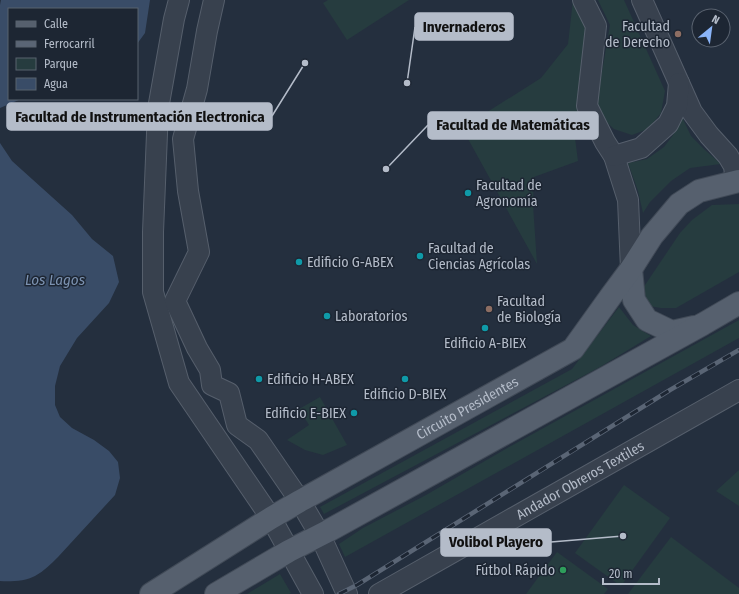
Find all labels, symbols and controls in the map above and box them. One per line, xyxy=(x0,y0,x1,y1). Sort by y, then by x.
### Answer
legend xyxy=(8,8,138,100)
north arrow xyxy=(691,8,731,48)
text: N xyxy=(710,12,722,27)
callout: Invernaderos xyxy=(415,13,513,40)
text: Calle xyxy=(44,17,68,31)
text: Invernaderos xyxy=(423,18,506,36)
place label: Facultad de Derecho xyxy=(605,18,670,51)
marker: Facultad de Derecho xyxy=(673,29,683,39)
text: Ferrocarril xyxy=(44,37,95,51)
text: Parque xyxy=(44,57,78,71)
text: Agua xyxy=(44,77,68,91)
callout: Facultad de Instrumentación Electronica xyxy=(7,103,272,130)
text: Facultad de Instrumentación Electronica xyxy=(15,108,265,126)
callout: Facultad de Matemáticas xyxy=(428,112,598,139)
text: Facultad de Matemáticas xyxy=(436,116,590,134)
place label: Facultad de Agronomía xyxy=(476,177,542,210)
marker: Facultad de Agronomía xyxy=(463,188,473,198)
place label: Facultad de Ciencias Agrícolas xyxy=(428,240,530,273)
marker: Facultad de Ciencias Agrícolas xyxy=(415,251,425,261)
place label: Edificio G-ABEX xyxy=(307,254,393,271)
marker: Edificio G-ABEX xyxy=(294,257,304,267)
water label: Los Lagos xyxy=(25,271,86,289)
place label: Facultad de Biología xyxy=(497,293,561,326)
marker: Facultad de Biología xyxy=(484,304,494,314)
place label: Laboratorios xyxy=(335,308,408,325)
marker: Laboratorios xyxy=(322,311,332,321)
marker: Edificio A-BIEX xyxy=(480,323,490,333)
place label: Edificio A-BIEX xyxy=(444,335,526,352)
place label: Edificio H-ABEX xyxy=(267,371,354,388)
street label: Circuito Presidentes xyxy=(413,373,521,444)
marker: Edificio H-ABEX xyxy=(254,374,264,384)
marker: Edificio D-BIEX xyxy=(400,374,410,384)
place label: Edificio D-BIEX xyxy=(364,386,447,403)
place label: Edificio E-BIEX xyxy=(265,405,346,422)
marker: Edificio E-BIEX xyxy=(349,408,359,418)
street label: Andador Obreros Textiles xyxy=(513,438,647,524)
callout: Volibol Playero xyxy=(441,529,551,556)
text: Volibol Playero xyxy=(448,533,543,551)
scale bar xyxy=(603,560,659,586)
place label: Fútbol Rápido xyxy=(475,562,555,579)
marker: Fútbol Rápido xyxy=(558,565,568,575)
text: 20 m xyxy=(609,567,633,581)

